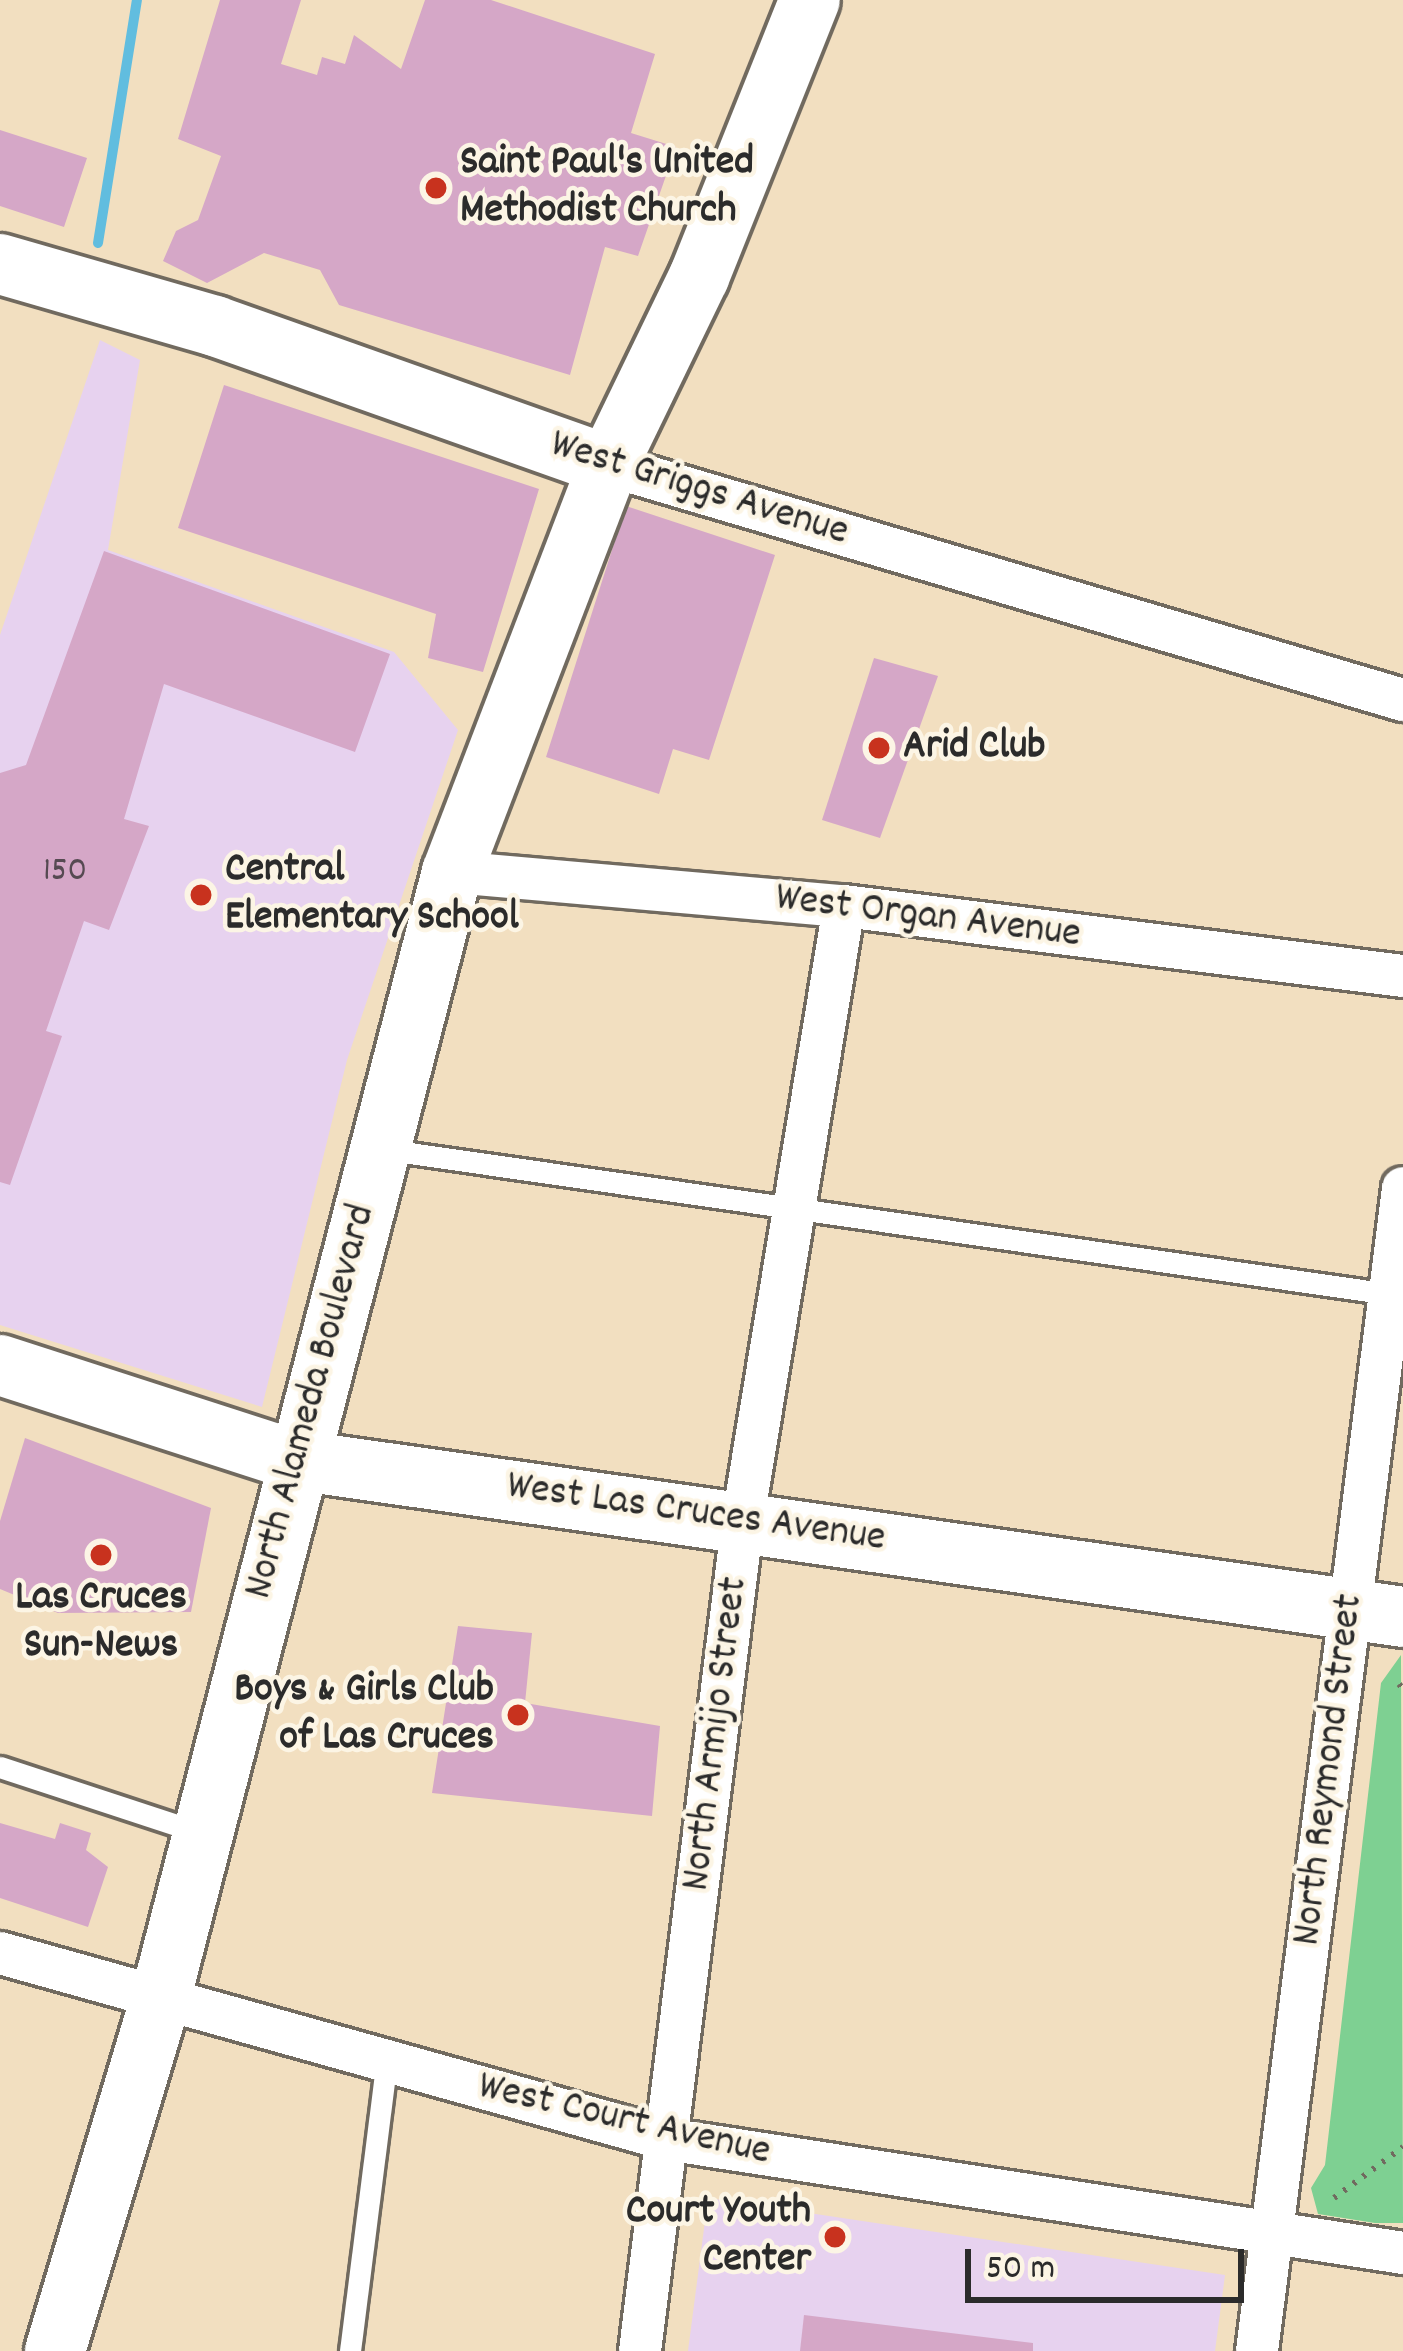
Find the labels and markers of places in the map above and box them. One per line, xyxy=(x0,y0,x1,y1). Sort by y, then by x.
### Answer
place label: Saint Paul's United Methodist Church xyxy=(460,139,754,237)
marker: Saint Paul's United Methodist Church xyxy=(423,175,449,201)
place label: Arid Club xyxy=(903,723,1046,773)
marker: Arid Club xyxy=(866,735,892,761)
place label: Central Elementary School xyxy=(225,846,519,944)
marker: Central Elementary School xyxy=(188,882,214,908)
marker: Las Cruces Sun-News xyxy=(88,1542,114,1568)
place label: Las Cruces Sun-News xyxy=(15,1574,187,1672)
place label: Boys & Girls Club of Las Cruces xyxy=(234,1666,494,1764)
marker: Boys & Girls Club of Las Cruces xyxy=(505,1702,531,1728)
place label: Court Youth Center xyxy=(626,2188,811,2286)
marker: Court Youth Center xyxy=(822,2224,848,2250)

